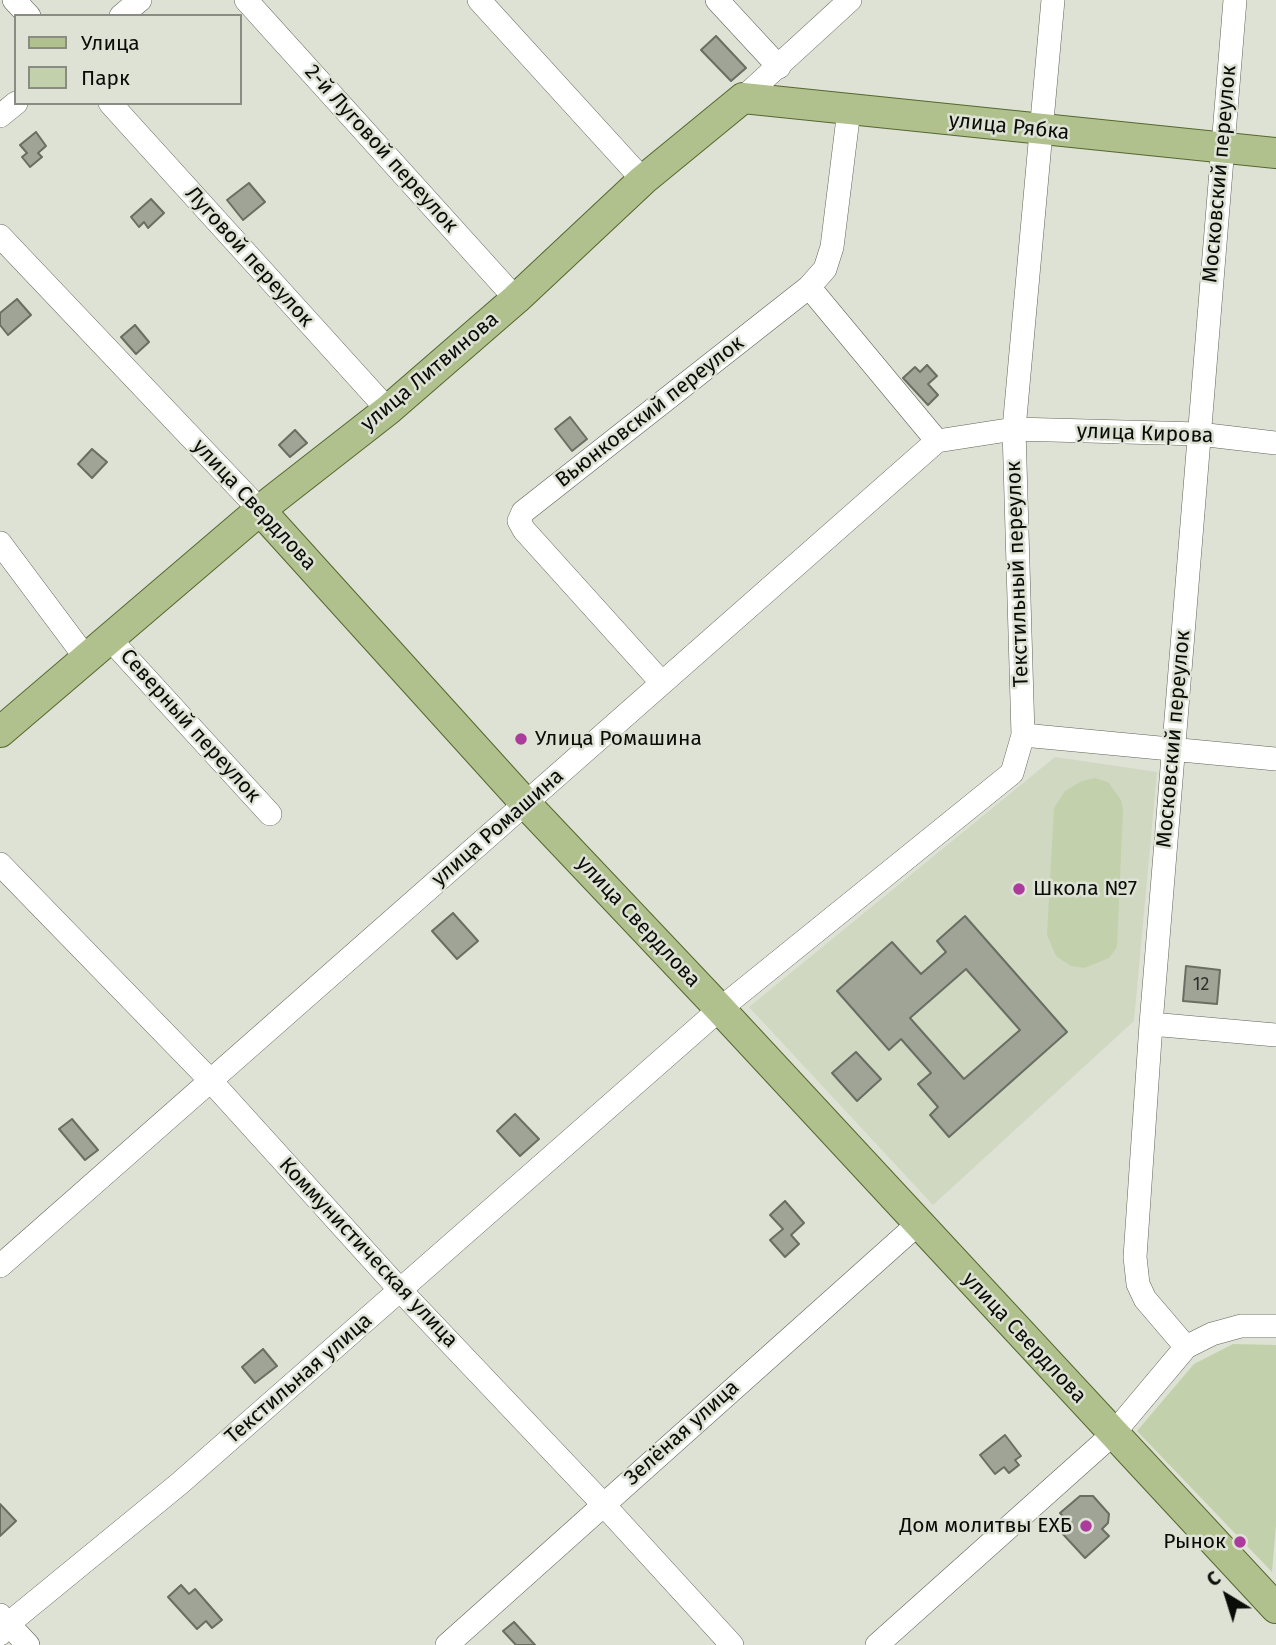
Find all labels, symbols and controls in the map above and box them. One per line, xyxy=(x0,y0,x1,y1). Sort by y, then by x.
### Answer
legend xyxy=(14,14,242,105)
text: Улица xyxy=(81,30,140,56)
street label: 2-й Луговой переулок xyxy=(299,60,463,238)
street label: Московский переулок xyxy=(1198,64,1242,284)
text: Парк xyxy=(81,65,130,91)
street label: улица Рябка xyxy=(947,108,1071,146)
street label: Луговой переулок xyxy=(179,182,319,332)
street label: улица Литвинова xyxy=(356,307,504,437)
street label: Вьюнковский переулок xyxy=(551,331,749,493)
street label: улица Кирова xyxy=(1076,419,1214,449)
street label: улица Свердлова xyxy=(187,434,321,576)
street label: Текстильный переулок xyxy=(1001,461,1035,687)
street label: Московский переулок xyxy=(1152,629,1196,849)
street label: Северный переулок xyxy=(115,644,265,808)
place label: Улица Ромашина xyxy=(535,726,702,752)
marker: Улица Ромашина xyxy=(513,731,529,747)
street label: улица Ромашина xyxy=(427,764,569,892)
street label: улица Свердлова xyxy=(571,851,705,993)
place label: Школа №7 xyxy=(1033,876,1137,902)
marker: Школа №7 xyxy=(1011,881,1027,897)
house number: 12 xyxy=(1193,974,1209,996)
street label: Коммунистическая улица xyxy=(273,1153,463,1353)
street label: улица Свердлова xyxy=(957,1267,1091,1409)
street label: Текстильная улица xyxy=(220,1308,378,1450)
street label: Зелёная улица xyxy=(620,1375,744,1491)
place label: Дом молитвы ЕХБ xyxy=(899,1513,1072,1539)
marker: Дом молитвы ЕХБ xyxy=(1078,1518,1094,1534)
place label: Рынок xyxy=(1163,1529,1226,1555)
marker: Рынок xyxy=(1232,1534,1248,1550)
north arrow xyxy=(1192,1561,1262,1631)
text: С xyxy=(1202,1567,1225,1591)

